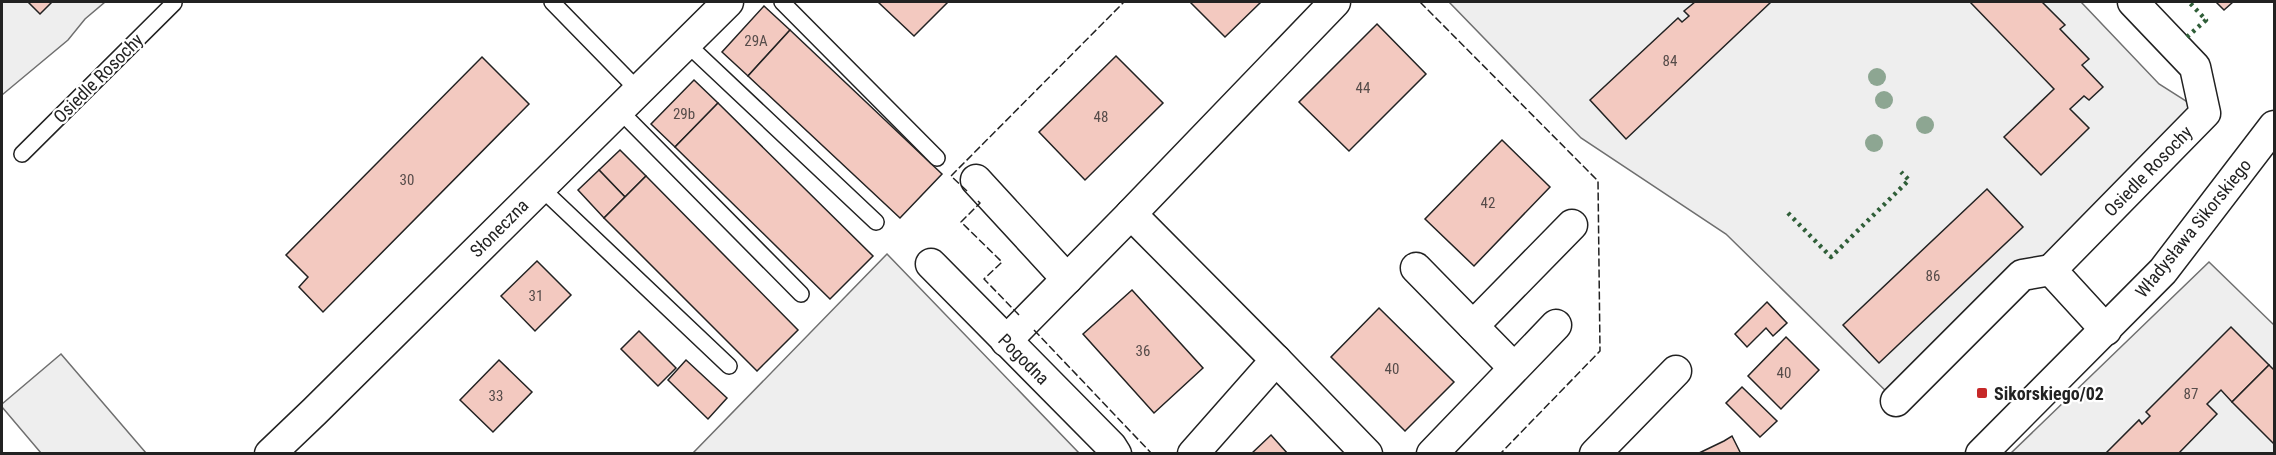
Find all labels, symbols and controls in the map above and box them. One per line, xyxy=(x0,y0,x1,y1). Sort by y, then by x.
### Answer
street label: Osiedle Rosochy xyxy=(49,29,147,127)
house number: 29A xyxy=(744,32,768,50)
house number: 84 xyxy=(1663,52,1677,70)
house number: 44 xyxy=(1356,79,1370,97)
house number: 29b xyxy=(673,105,695,123)
house number: 48 xyxy=(1094,108,1108,126)
street label: Osiedle Rosochy xyxy=(2100,121,2197,221)
street label: Władysława Sikorskiego xyxy=(2131,155,2255,301)
house number: 30 xyxy=(400,171,414,189)
house number: 42 xyxy=(1481,194,1495,212)
street label: Słoneczna xyxy=(466,195,532,261)
house number: 86 xyxy=(1926,267,1940,285)
house number: 31 xyxy=(529,287,543,305)
street label: Pogodna xyxy=(994,329,1054,389)
house number: 36 xyxy=(1136,342,1150,360)
house number: 40 xyxy=(1385,360,1399,378)
house number: 40 xyxy=(1777,364,1791,382)
place label: Sikorskiego/02 xyxy=(1994,383,2104,404)
house number: 87 xyxy=(2184,385,2198,403)
marker: Sikorskiego/02 xyxy=(1975,386,1989,400)
house number: 33 xyxy=(489,387,503,405)

